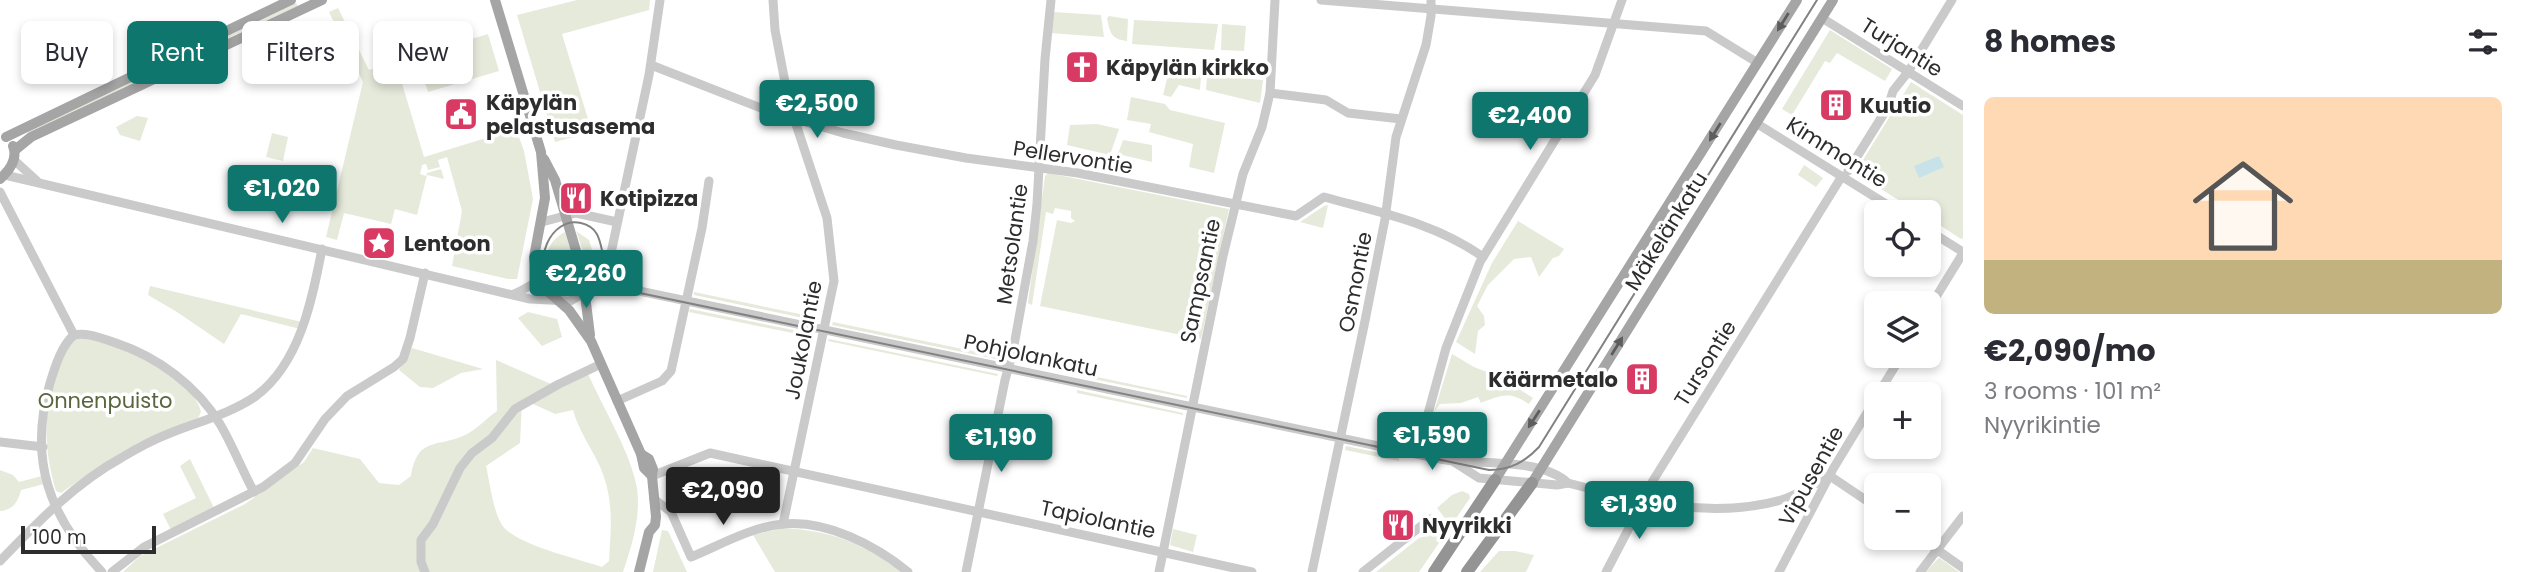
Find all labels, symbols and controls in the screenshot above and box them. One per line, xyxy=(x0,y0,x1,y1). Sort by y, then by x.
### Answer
street label: Turjantie xyxy=(1856,11,1948,83)
one-way arrow xyxy=(1777,13,1789,32)
text: 8 homes xyxy=(1984,20,2116,63)
chip: Buy xyxy=(21,21,113,84)
chip: Rent xyxy=(127,21,228,84)
chip: Filters xyxy=(242,21,359,84)
chip: New xyxy=(373,21,473,84)
icon: filters xyxy=(2464,23,2502,61)
church icon: Käpylän kirkko xyxy=(1063,48,1101,86)
place label: Käpylän kirkko xyxy=(1106,53,1269,82)
pin: €2,500 xyxy=(760,80,874,140)
building icon: Kuutio xyxy=(1817,86,1855,124)
text: €2,500 xyxy=(776,87,858,119)
place label: Käpylän pelastusasema xyxy=(486,88,655,141)
place label: Kuutio xyxy=(1860,91,1931,120)
pin: €2,400 xyxy=(1473,92,1587,152)
public building icon: Käpylän pelastusasema xyxy=(442,95,480,133)
text: €2,400 xyxy=(1488,99,1572,131)
street label: Kimmontie xyxy=(1781,110,1893,194)
one-way arrow xyxy=(1709,122,1722,141)
street label: Pellervontie xyxy=(1011,133,1135,181)
icon: home xyxy=(2180,143,2306,269)
pin: €1,020 xyxy=(225,166,339,225)
street label: Mäkelänkatu xyxy=(1618,166,1714,296)
text: €1,020 xyxy=(244,172,320,204)
restaurant icon: Kotipizza xyxy=(557,179,595,217)
street label: Metsolantie xyxy=(989,182,1035,306)
place label: Kotipizza xyxy=(600,184,698,213)
map controls xyxy=(1864,200,1941,550)
button: locate xyxy=(1864,200,1941,277)
street label: Sampsantie xyxy=(1173,216,1227,346)
place icon: Lentoon xyxy=(360,224,398,262)
place label: Lentoon xyxy=(404,229,491,258)
street label: Osmontie xyxy=(1331,229,1379,335)
pin: €2,260 xyxy=(529,250,643,310)
text: €2,260 xyxy=(546,257,626,289)
street label: Joukolantie xyxy=(777,278,829,402)
button: layers xyxy=(1864,291,1941,368)
street label: Tursontie xyxy=(1667,314,1743,412)
street label: Pohjolankatu xyxy=(961,327,1101,383)
text: €2,090/mo xyxy=(1984,329,2156,372)
one-way arrow xyxy=(1611,337,1624,356)
building icon: Käärmetalo xyxy=(1623,360,1661,398)
place label: Käärmetalo xyxy=(1488,365,1618,394)
text: 3 rooms · 101 m² xyxy=(1984,375,2161,407)
button: + xyxy=(1864,382,1941,459)
park label: Onnenpuisto xyxy=(38,386,172,415)
text: Nyyrikintie xyxy=(1984,409,2101,441)
one-way arrow xyxy=(1528,410,1541,429)
pin: €1,590 xyxy=(1375,412,1489,472)
pin: €1,190 xyxy=(944,414,1058,474)
text: €1,590 xyxy=(1393,419,1471,451)
text: €1,190 xyxy=(965,421,1037,453)
street label: Vipusentie xyxy=(1772,421,1850,531)
pin: €2,090 xyxy=(666,468,780,527)
button: − xyxy=(1864,473,1941,550)
text: €2,090 xyxy=(682,474,764,506)
pin: €1,390 xyxy=(1582,482,1696,541)
text: €1,390 xyxy=(1601,488,1677,520)
street label: Tapiolantie xyxy=(1038,493,1158,545)
restaurant icon: Nyyrikki xyxy=(1379,506,1417,544)
place label: Nyyrikki xyxy=(1422,511,1512,540)
scale bar xyxy=(21,523,156,555)
text: 100 m xyxy=(32,524,87,551)

